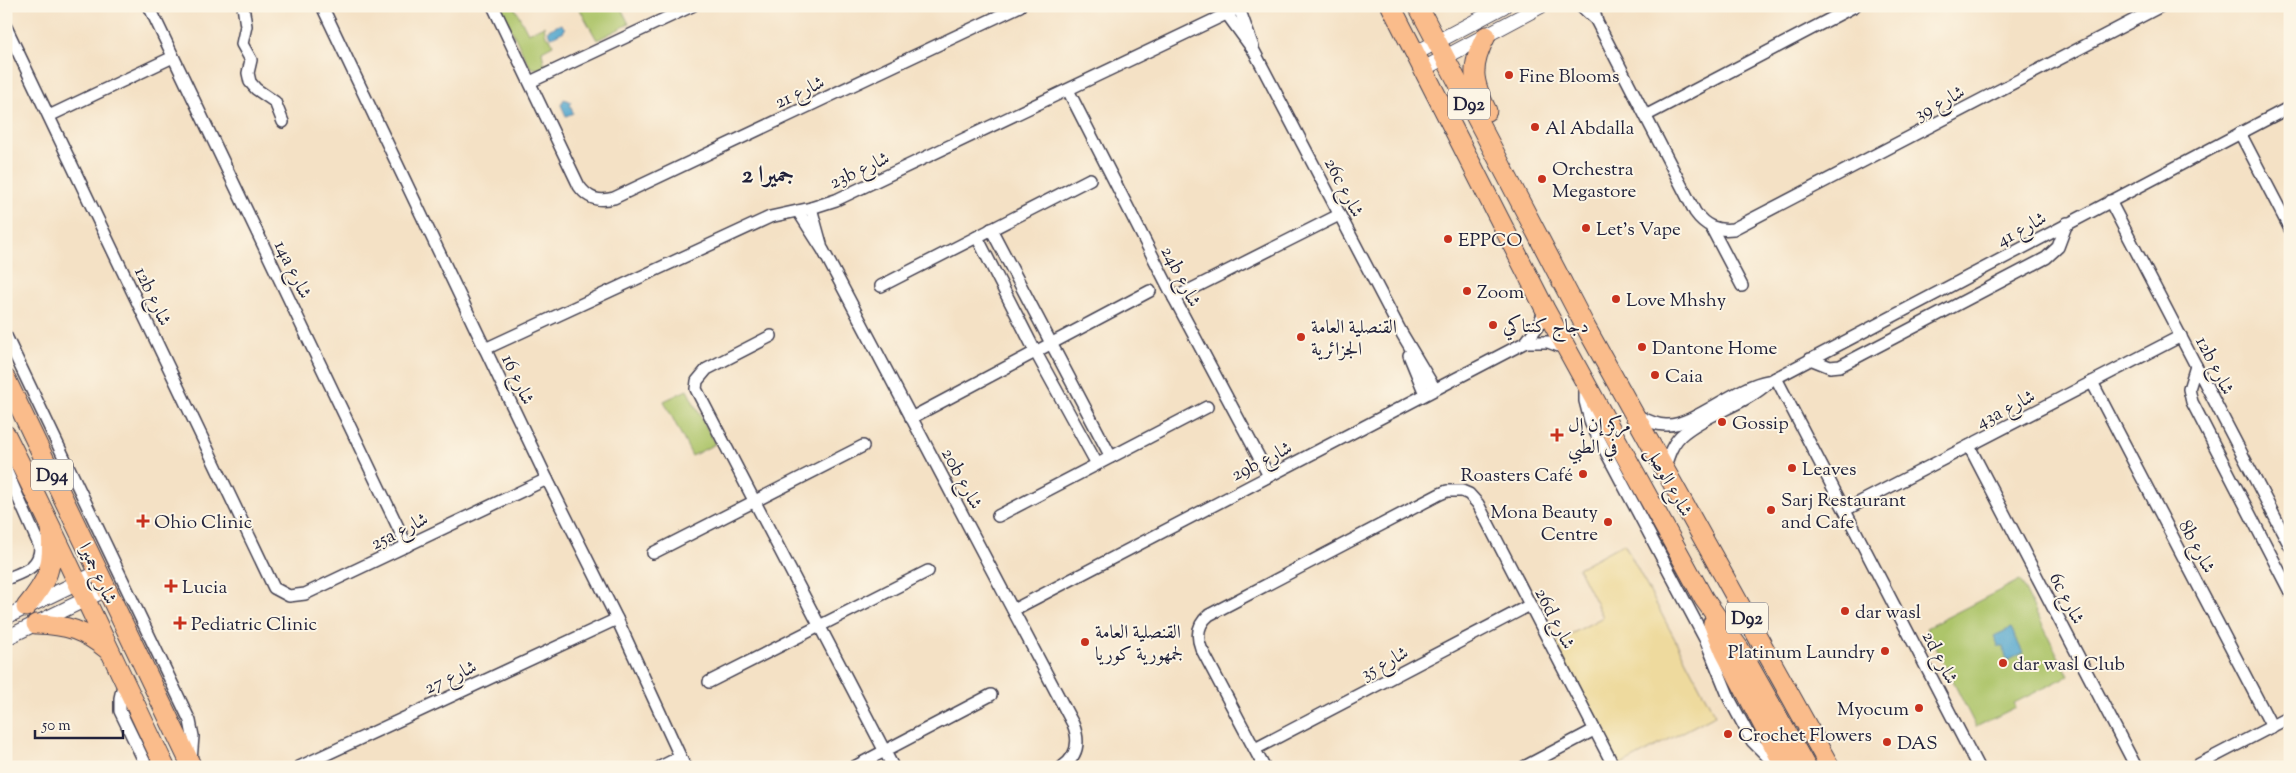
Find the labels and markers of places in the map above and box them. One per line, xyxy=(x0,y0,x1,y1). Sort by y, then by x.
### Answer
place label: Fine Blooms xyxy=(1519,64,1620,91)
marker: Fine Blooms xyxy=(1503,69,1515,81)
place label: Al Abdalla xyxy=(1545,116,1635,143)
marker: Al Abdalla xyxy=(1529,121,1541,133)
place label: Orchestra Megastore xyxy=(1552,157,1637,206)
marker: Orchestra Megastore xyxy=(1536,173,1548,185)
place label: Let's Vape xyxy=(1596,217,1681,244)
marker: Let's Vape xyxy=(1580,222,1592,234)
place label: EPPCO xyxy=(1458,228,1522,255)
marker: EPPCO xyxy=(1442,233,1454,245)
place label: Zoom xyxy=(1477,280,1524,307)
marker: Zoom xyxy=(1461,285,1473,297)
place label: Love Mhshy xyxy=(1626,288,1727,315)
marker: Love Mhshy xyxy=(1610,293,1622,305)
place label: دجاج كنتاكي xyxy=(1503,314,1589,343)
place label: القنصلية العامة الجزائرية xyxy=(1311,315,1397,364)
marker: دجاج كنتاكي xyxy=(1487,319,1499,331)
marker: القنصلية العامة الجزائرية xyxy=(1295,331,1307,343)
place label: Dantone Home xyxy=(1652,336,1778,363)
marker: Dantone Home xyxy=(1636,341,1648,353)
place label: Caia xyxy=(1665,364,1703,391)
marker: Caia xyxy=(1649,369,1661,381)
place label: Gossip xyxy=(1732,411,1789,438)
place label: مركز إن إل في الطبي xyxy=(1568,413,1631,465)
marker: Gossip xyxy=(1716,416,1728,428)
marker: مركز إن إل في الطبي xyxy=(1550,428,1564,442)
place label: Leaves xyxy=(1802,457,1857,484)
marker: Leaves xyxy=(1786,462,1798,474)
place label: Roasters Café xyxy=(1460,463,1573,490)
marker: Roasters Café xyxy=(1577,468,1589,480)
place label: Sarj Restaurant and Cafe xyxy=(1781,488,1907,537)
place label: Mona Beauty Centre xyxy=(1490,500,1599,549)
marker: Sarj Restaurant and Cafe xyxy=(1765,504,1777,516)
place label: Ohio Clinic xyxy=(154,510,253,537)
marker: Ohio Clinic xyxy=(136,514,150,528)
marker: Mona Beauty Centre xyxy=(1602,516,1614,528)
place label: Lucia xyxy=(182,575,227,602)
marker: Lucia xyxy=(164,579,178,593)
place label: dar wasl xyxy=(1855,600,1921,627)
marker: dar wasl xyxy=(1839,605,1851,617)
place label: Pediatric Clinic xyxy=(191,612,318,639)
marker: Pediatric Clinic xyxy=(173,616,187,630)
place label: القنصلية العامة لجمهورية كوريا xyxy=(1095,620,1183,669)
marker: القنصلية العامة لجمهورية كوريا xyxy=(1079,636,1091,648)
place label: Platinum Laundry xyxy=(1728,640,1876,667)
marker: Platinum Laundry xyxy=(1879,645,1891,657)
place label: dar wasl Club xyxy=(2013,652,2125,679)
marker: dar wasl Club xyxy=(1997,657,2009,669)
place label: Myocum xyxy=(1837,697,1909,724)
marker: Myocum xyxy=(1913,702,1925,714)
place label: Crochet Flowers xyxy=(1738,723,1872,750)
marker: Crochet Flowers xyxy=(1722,728,1734,740)
place label: DAS xyxy=(1897,731,1938,758)
marker: DAS xyxy=(1881,736,1893,748)

